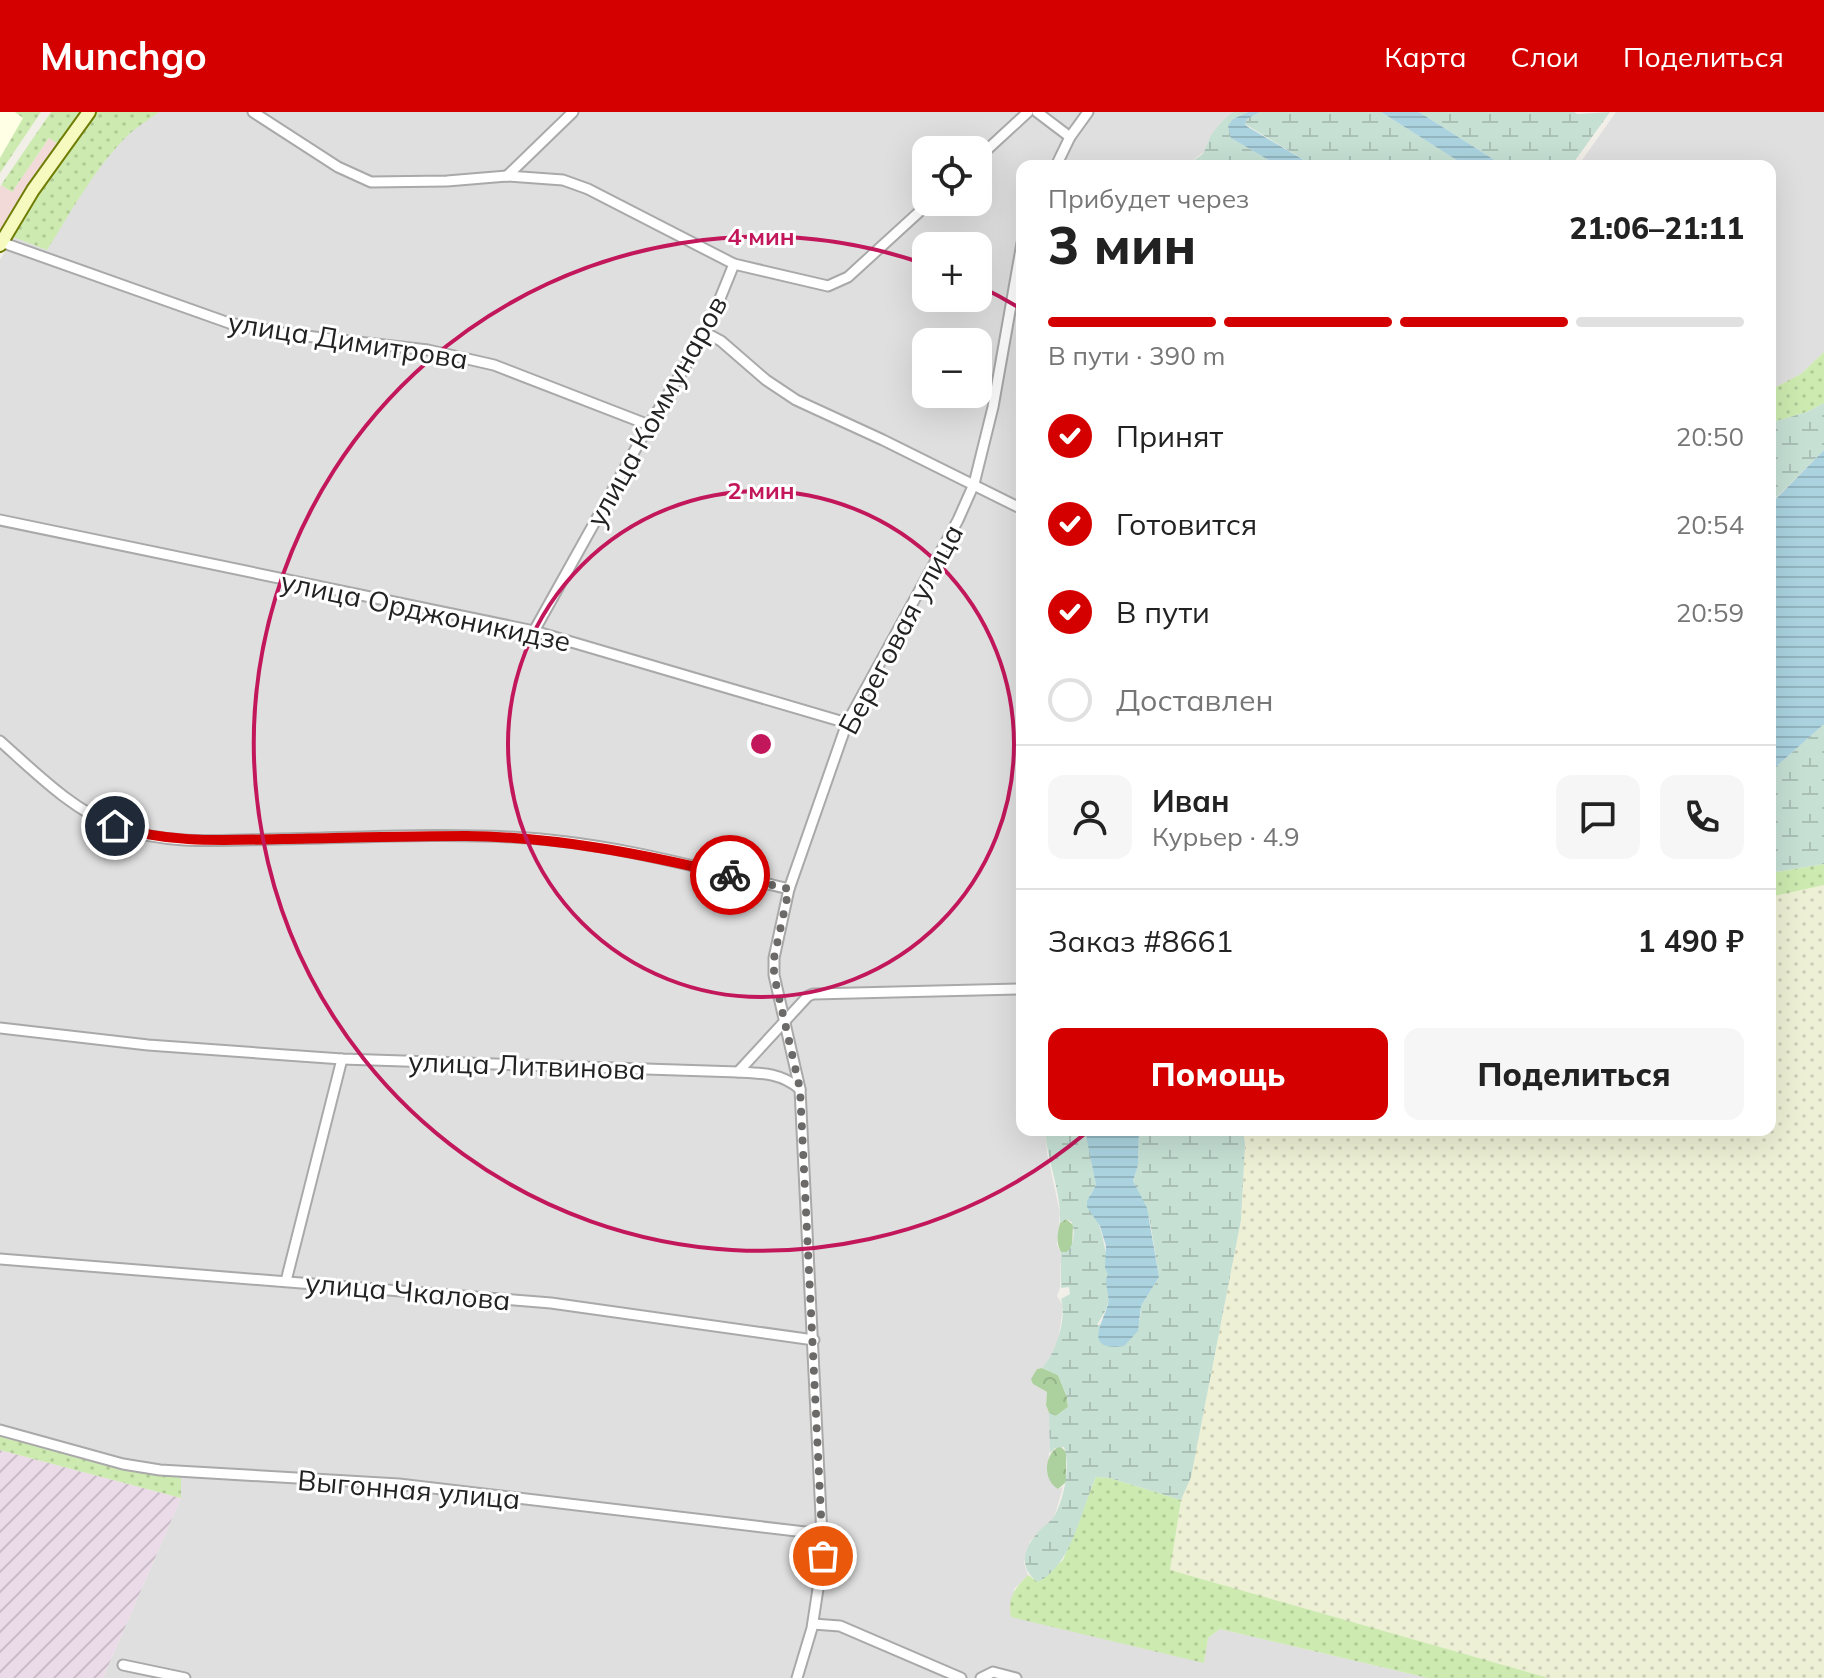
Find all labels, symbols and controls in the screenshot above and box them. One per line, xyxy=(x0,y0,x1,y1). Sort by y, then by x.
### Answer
text: Munchgo xyxy=(40,32,207,80)
text: Карта xyxy=(1384,39,1467,74)
text: Слои xyxy=(1511,39,1579,74)
text: Поделиться xyxy=(1623,39,1784,74)
map controls xyxy=(912,136,992,408)
button: locate xyxy=(912,136,992,216)
text: Прибудет через xyxy=(1048,182,1249,215)
text: 21:06–21:11 xyxy=(1569,209,1744,247)
text: 3 мин xyxy=(1048,212,1196,277)
text: 4 мин xyxy=(727,221,795,251)
button: + xyxy=(912,232,992,312)
street label: улица Коммунаров xyxy=(578,289,734,533)
street label: улица Димитрова xyxy=(226,304,470,376)
button: − xyxy=(912,328,992,408)
text: В пути · 390 m xyxy=(1048,339,1225,372)
icon: check xyxy=(1048,414,1092,458)
text: Принят xyxy=(1116,417,1223,455)
text: 20:50 xyxy=(1676,420,1744,453)
text: 2 мин xyxy=(727,475,795,505)
icon: check xyxy=(1048,502,1092,546)
text: Готовится xyxy=(1116,505,1257,543)
text: 20:54 xyxy=(1676,508,1744,541)
street label: Береговая улица xyxy=(830,518,970,740)
street label: улица Орджоникидзе xyxy=(278,563,574,659)
icon: check xyxy=(1048,590,1092,634)
text: В пути xyxy=(1116,593,1210,631)
text: 20:59 xyxy=(1676,596,1744,629)
text: Доставлен xyxy=(1116,681,1274,719)
centre of rings xyxy=(747,730,775,758)
button: person xyxy=(1048,775,1132,859)
button: chat xyxy=(1556,775,1640,859)
button: phone xyxy=(1660,775,1744,859)
text: Иван xyxy=(1152,782,1230,820)
pin xyxy=(81,792,149,860)
icon: home xyxy=(93,804,137,848)
text: Курьер · 4.9 xyxy=(1152,820,1300,853)
courier xyxy=(690,835,770,915)
icon: bike xyxy=(708,853,752,897)
text: Заказ #8661 xyxy=(1048,922,1233,960)
text: 1 490 ₽ xyxy=(1638,922,1744,960)
button: Помощь xyxy=(1048,1028,1388,1120)
button: Поделиться xyxy=(1404,1028,1744,1120)
street label: улица Литвинова xyxy=(408,1043,646,1087)
street label: улица Чкалова xyxy=(304,1265,512,1317)
street label: Выгонная улица xyxy=(296,1462,522,1516)
pin xyxy=(789,1522,857,1590)
icon: bag xyxy=(801,1534,845,1578)

